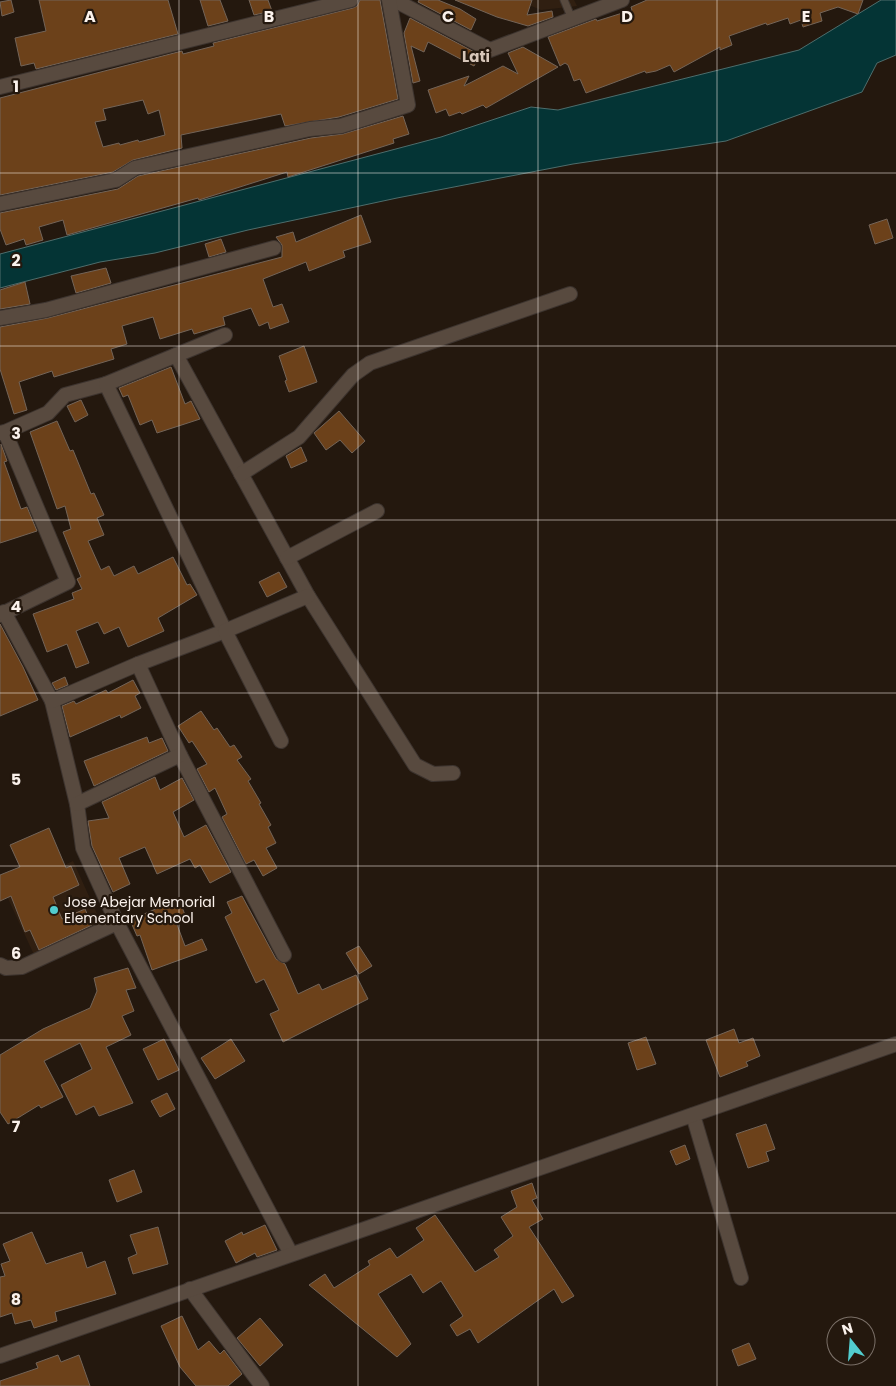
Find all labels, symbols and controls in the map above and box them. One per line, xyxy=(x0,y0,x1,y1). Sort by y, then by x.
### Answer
text: A xyxy=(84,5,96,28)
text: B xyxy=(264,5,274,28)
text: C xyxy=(442,5,454,28)
text: D xyxy=(621,5,633,28)
text: E xyxy=(802,5,810,28)
district label: Lati xyxy=(462,46,490,67)
text: 1 xyxy=(13,75,19,98)
text: 2 xyxy=(11,249,21,272)
text: 3 xyxy=(11,422,21,445)
text: 4 xyxy=(11,595,22,618)
text: 5 xyxy=(11,768,21,791)
place label: Jose Abejar Memorial Elementary School xyxy=(64,892,215,928)
marker: Jose Abejar Memorial Elementary School xyxy=(48,904,60,916)
text: 6 xyxy=(11,942,21,965)
text: 7 xyxy=(12,1115,21,1138)
text: 8 xyxy=(11,1288,21,1311)
north arrow xyxy=(826,1316,876,1366)
text: N xyxy=(839,1317,855,1340)

